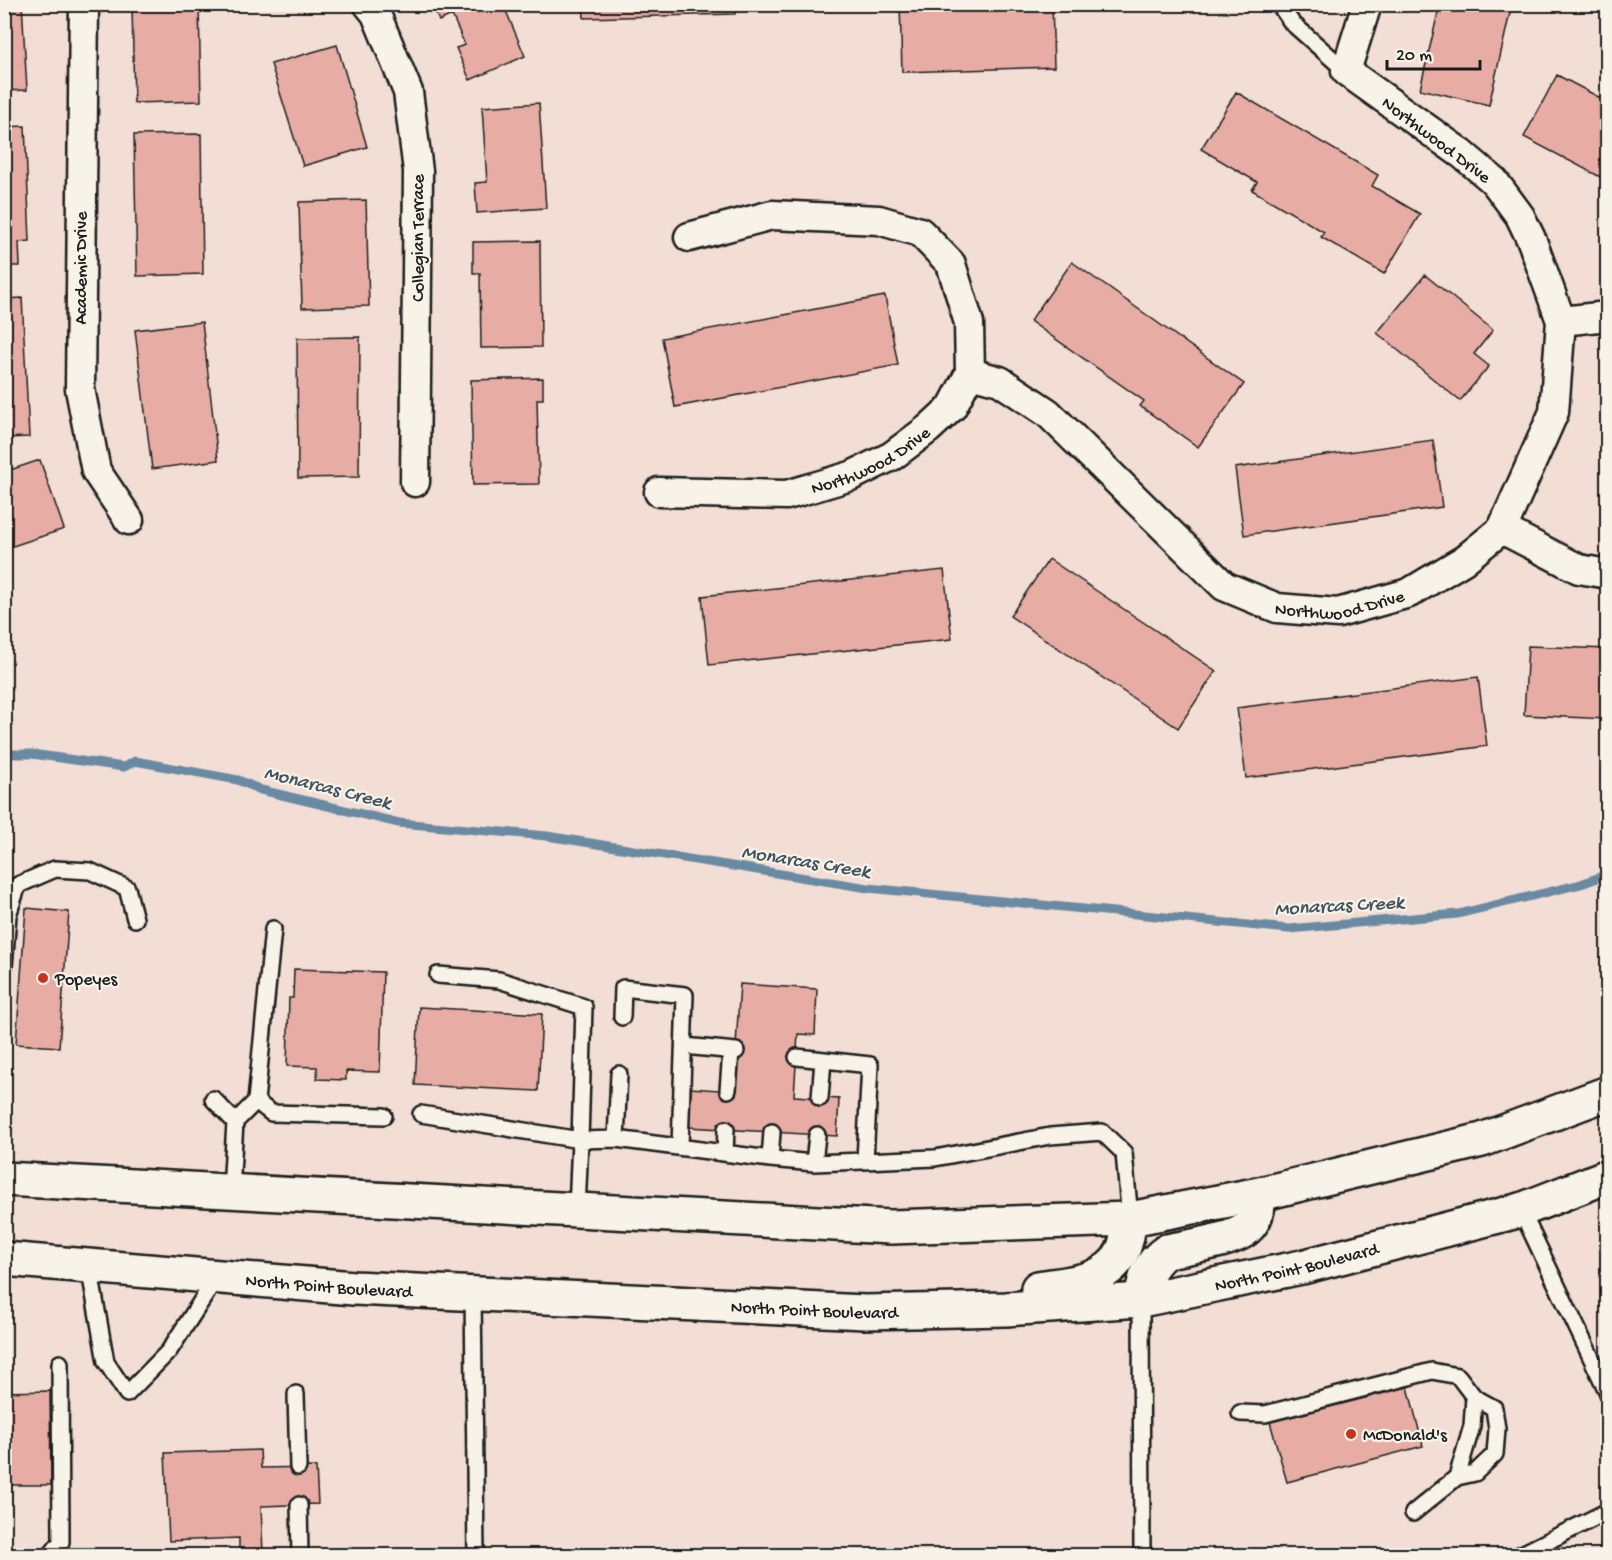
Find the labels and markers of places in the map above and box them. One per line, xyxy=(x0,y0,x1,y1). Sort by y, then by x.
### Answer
place label: Popeyes xyxy=(54,970,119,991)
marker: Popeyes xyxy=(36,971,50,985)
place label: McDonald's xyxy=(1363,1426,1448,1447)
marker: McDonald's xyxy=(1344,1427,1358,1441)

